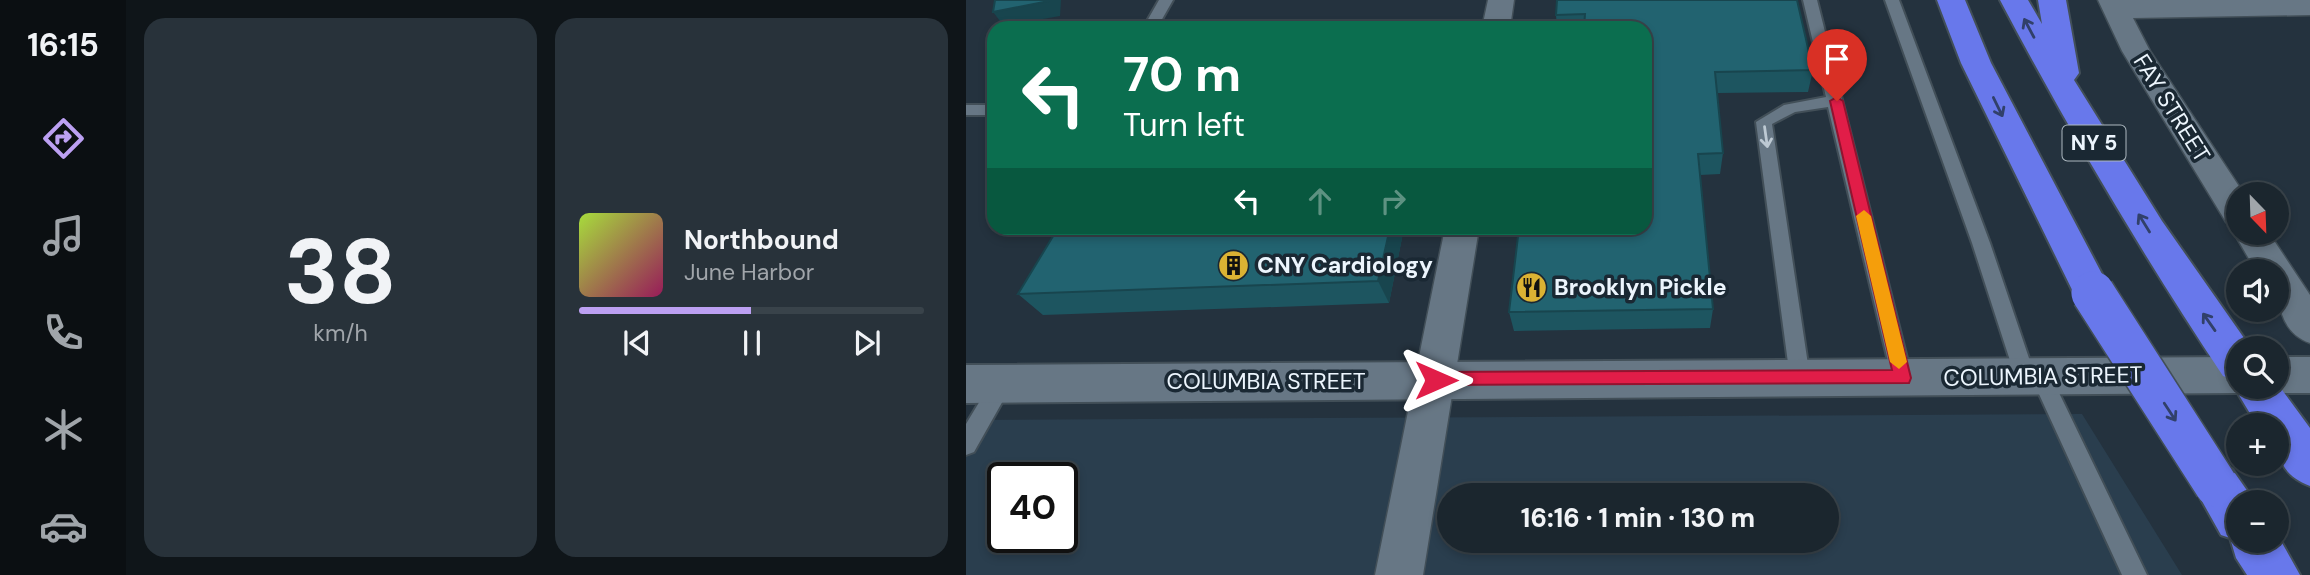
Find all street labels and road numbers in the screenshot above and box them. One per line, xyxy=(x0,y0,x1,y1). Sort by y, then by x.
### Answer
street label: FAY STREET xyxy=(2127,48,2217,168)
road number: NY 5 xyxy=(2062,125,2126,160)
street label: COLUMBIA STREET xyxy=(1943,359,2143,393)
street label: COLUMBIA STREET xyxy=(1166,366,1366,396)

